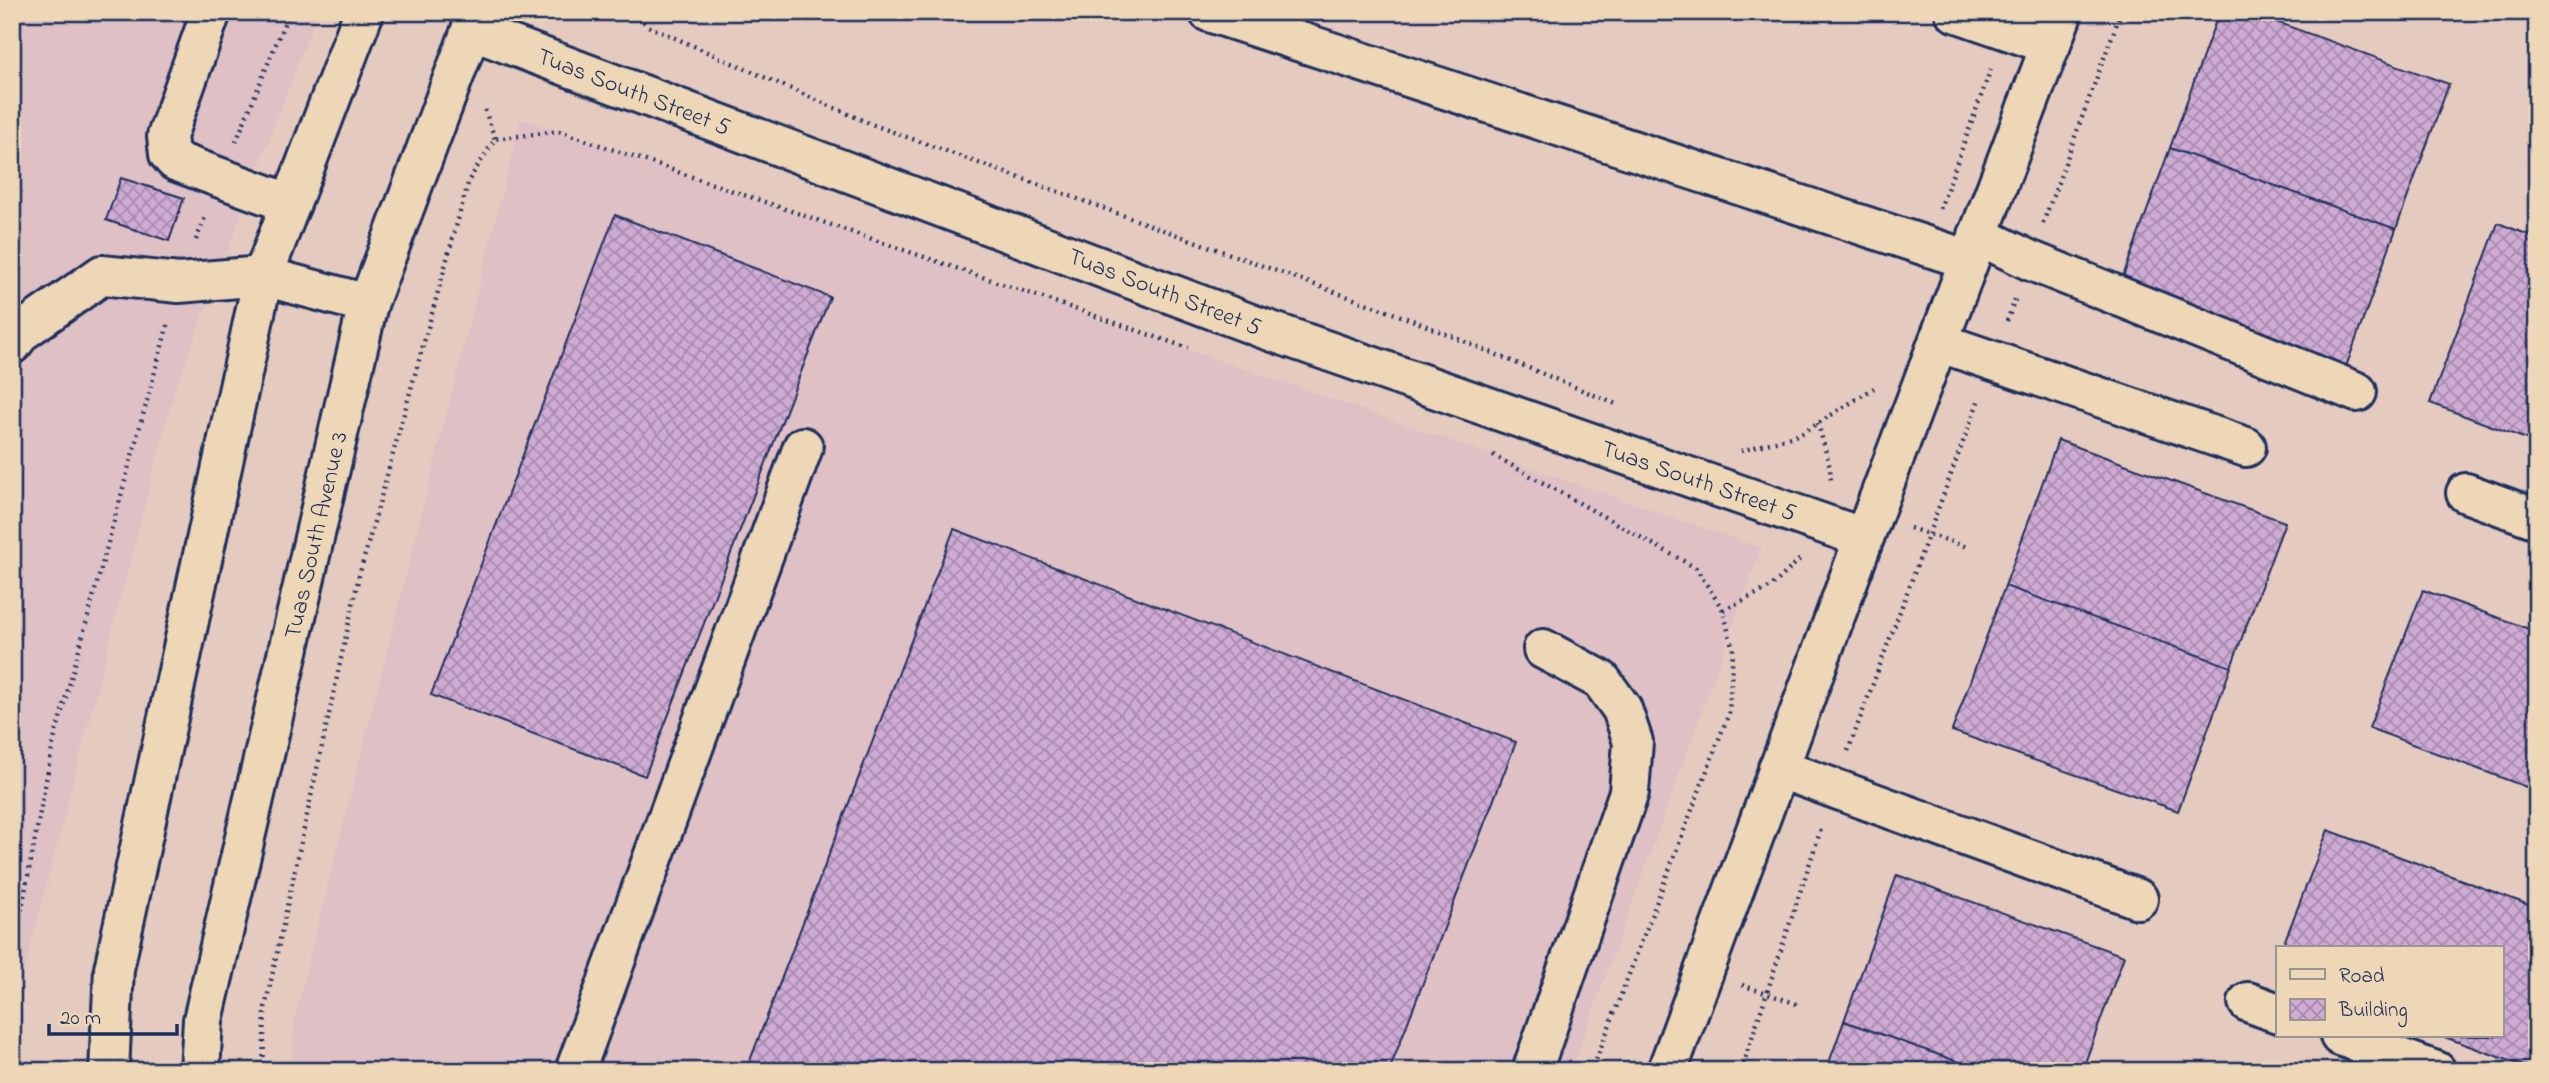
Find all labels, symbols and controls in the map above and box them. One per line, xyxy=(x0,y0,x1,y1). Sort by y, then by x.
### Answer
street label: Tuas South Street 5 xyxy=(531,40,735,146)
street label: Tuas South Street 5 xyxy=(1062,240,1266,346)
street label: Tuas South Avenue 3 xyxy=(277,428,358,643)
street label: Tuas South Street 5 xyxy=(1596,433,1801,532)
legend xyxy=(2276,946,2504,1038)
text: Road xyxy=(2339,962,2385,992)
scale bar xyxy=(49,992,177,1036)
text: Building xyxy=(2338,996,2408,1028)
text: 20 m xyxy=(60,1004,101,1034)

